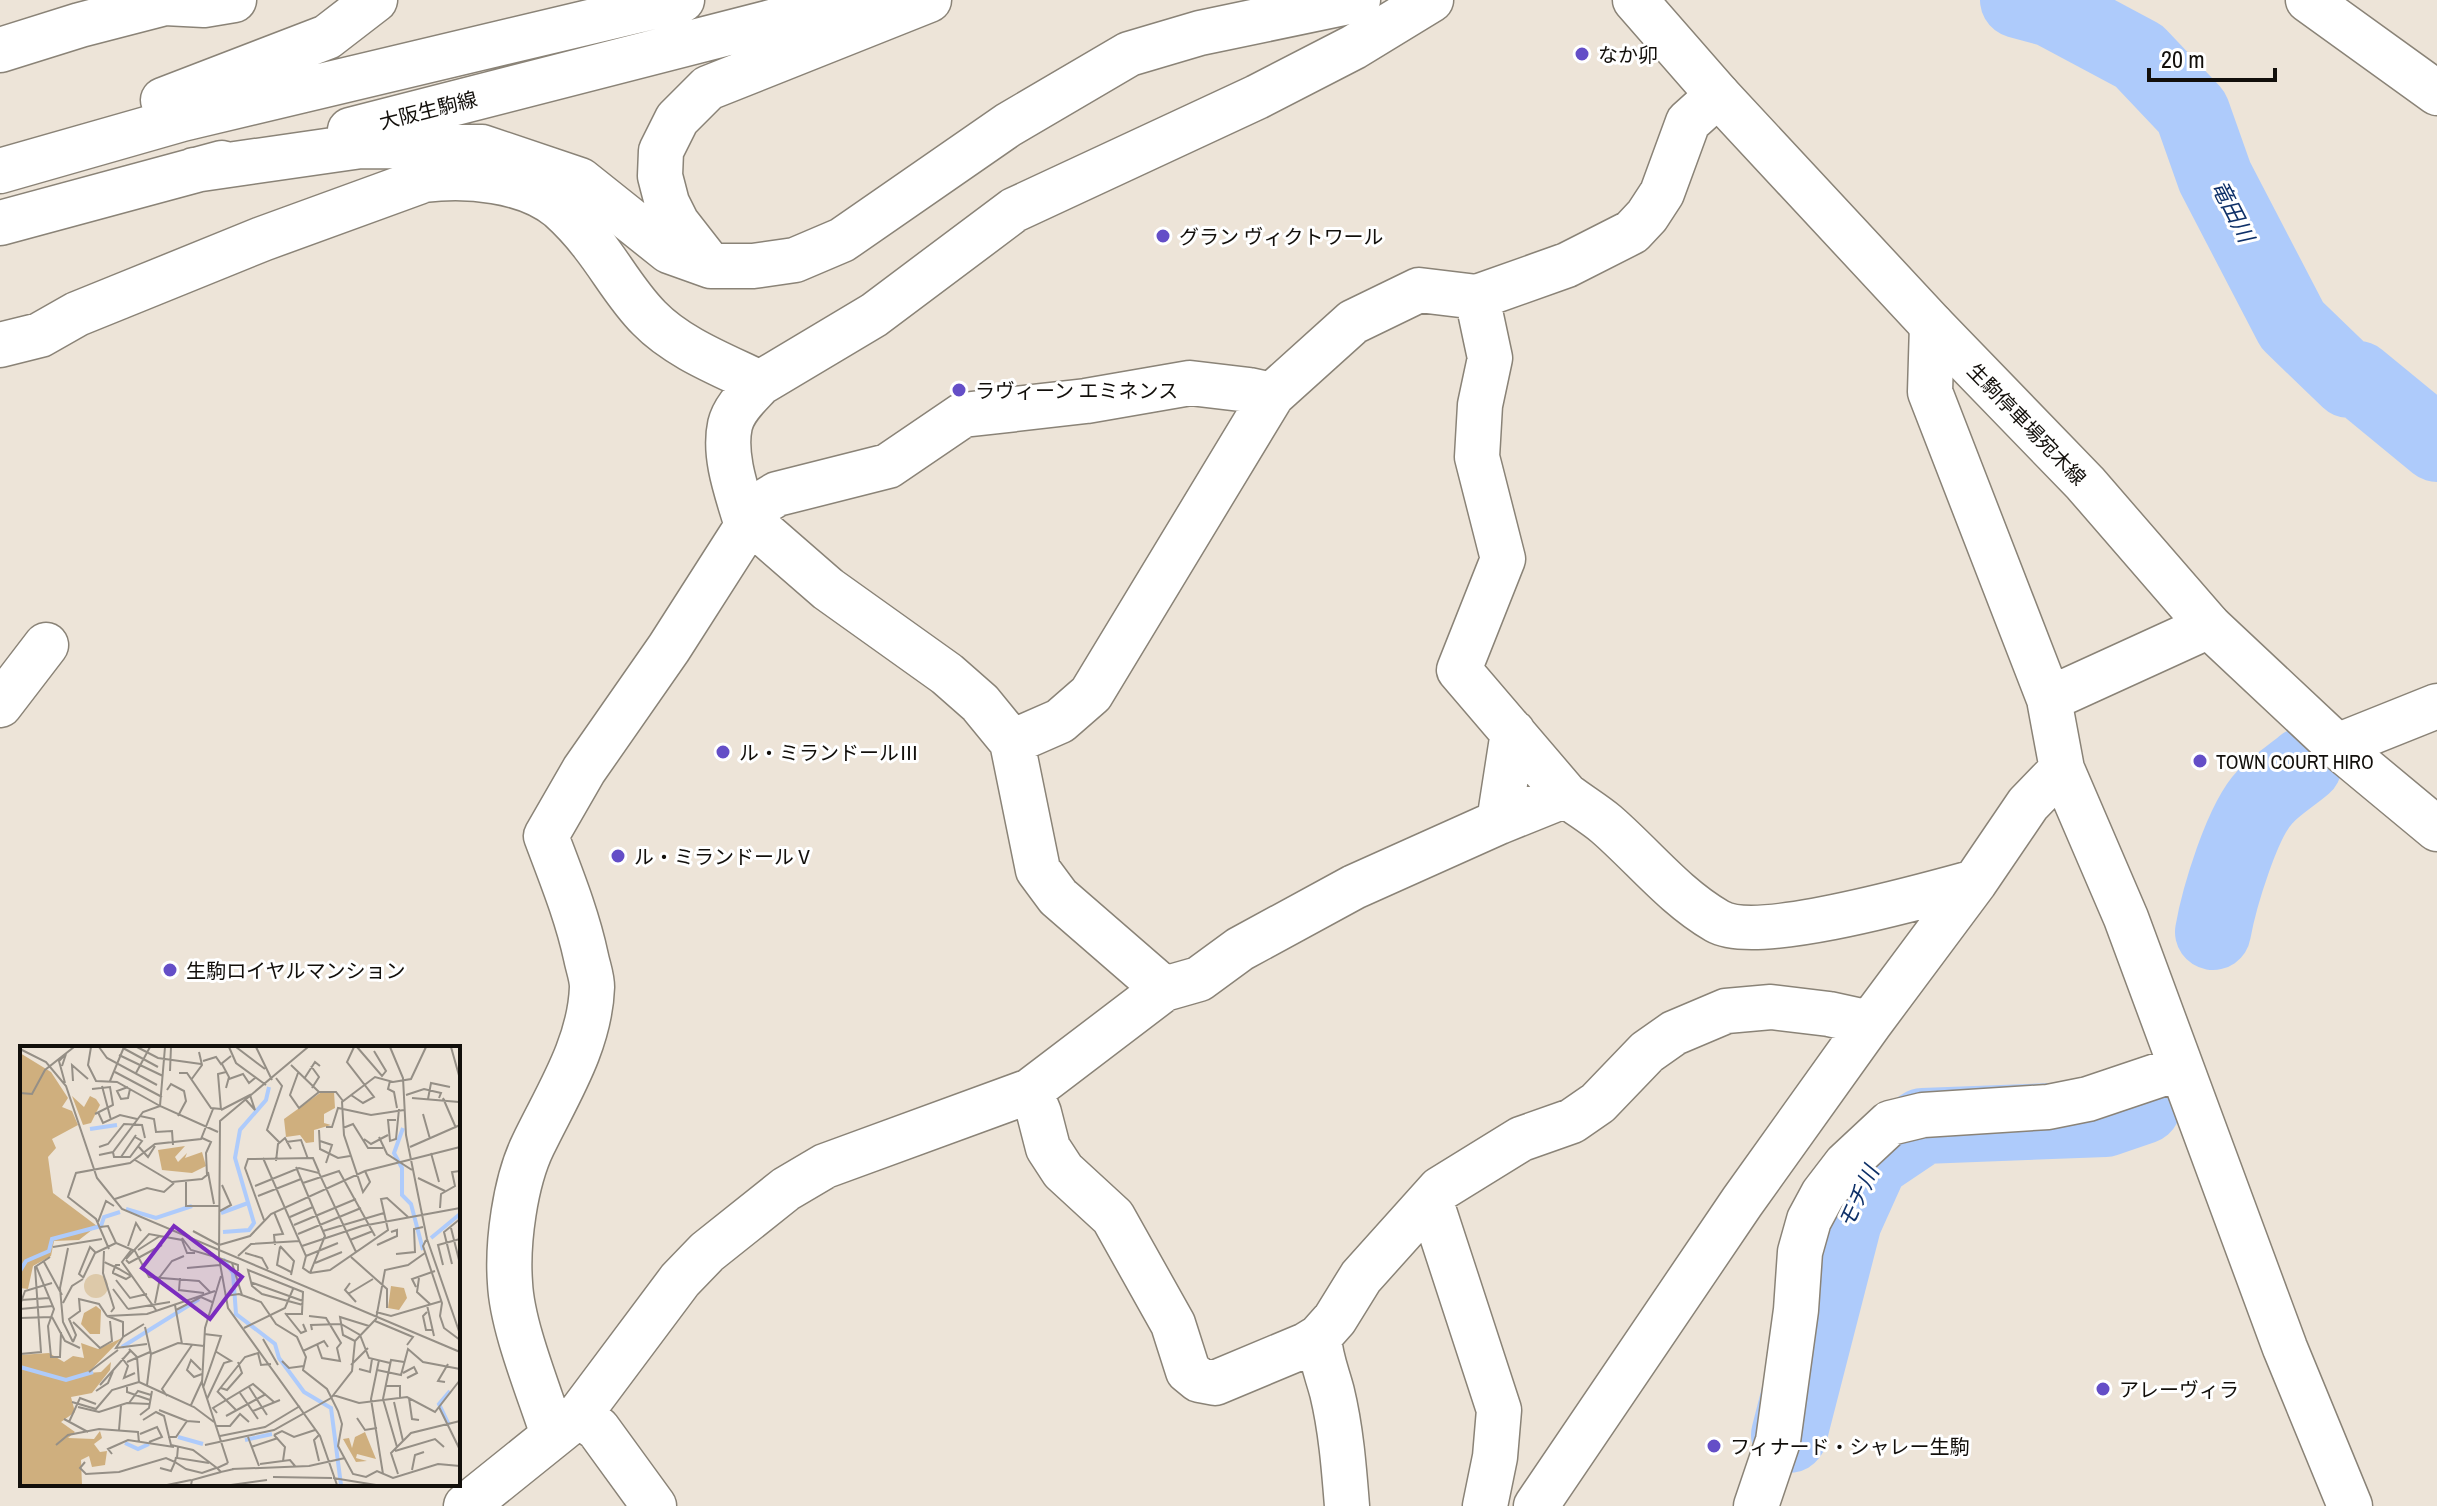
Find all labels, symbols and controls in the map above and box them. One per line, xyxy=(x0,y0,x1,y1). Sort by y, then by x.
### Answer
scale bar xyxy=(2149,32,2275,82)
place label: なか卯 xyxy=(1598,41,1658,68)
text: 20 m xyxy=(2161,43,2205,75)
marker: なか卯 xyxy=(1573,45,1591,63)
street label: 大阪生駒線 xyxy=(376,85,480,135)
water label: 竜田川 xyxy=(2205,175,2262,249)
place label: グラン ヴィクトワール xyxy=(1179,223,1384,250)
marker: グラン ヴィクトワール xyxy=(1154,227,1172,245)
street label: 生駒停車場宛木線 xyxy=(1962,357,2092,491)
place label: ラヴィーン エミネンス xyxy=(975,377,1178,404)
marker: ラヴィーン エミネンス xyxy=(950,381,968,399)
place label: ル・ミランドールⅢ xyxy=(739,739,919,766)
marker: ル・ミランドールⅢ xyxy=(714,743,732,761)
place label: TOWN COURT HIRO xyxy=(2216,748,2374,775)
marker: TOWN COURT HIRO xyxy=(2191,752,2209,770)
place label: ル・ミランドールⅤ xyxy=(634,843,814,870)
marker: ル・ミランドールⅤ xyxy=(609,847,627,865)
place label: 生駒ロイヤルマンション xyxy=(186,957,405,984)
marker: 生駒ロイヤルマンション xyxy=(161,961,179,979)
inset map xyxy=(20,1046,460,1486)
water label: モチ川 xyxy=(1830,1159,1886,1233)
place label: アレーヴィラ xyxy=(2119,1376,2239,1403)
marker: アレーヴィラ xyxy=(2094,1380,2112,1398)
place label: フィナード・シャレー生駒 xyxy=(1730,1433,1970,1460)
marker: フィナード・シャレー生駒 xyxy=(1705,1437,1723,1455)

